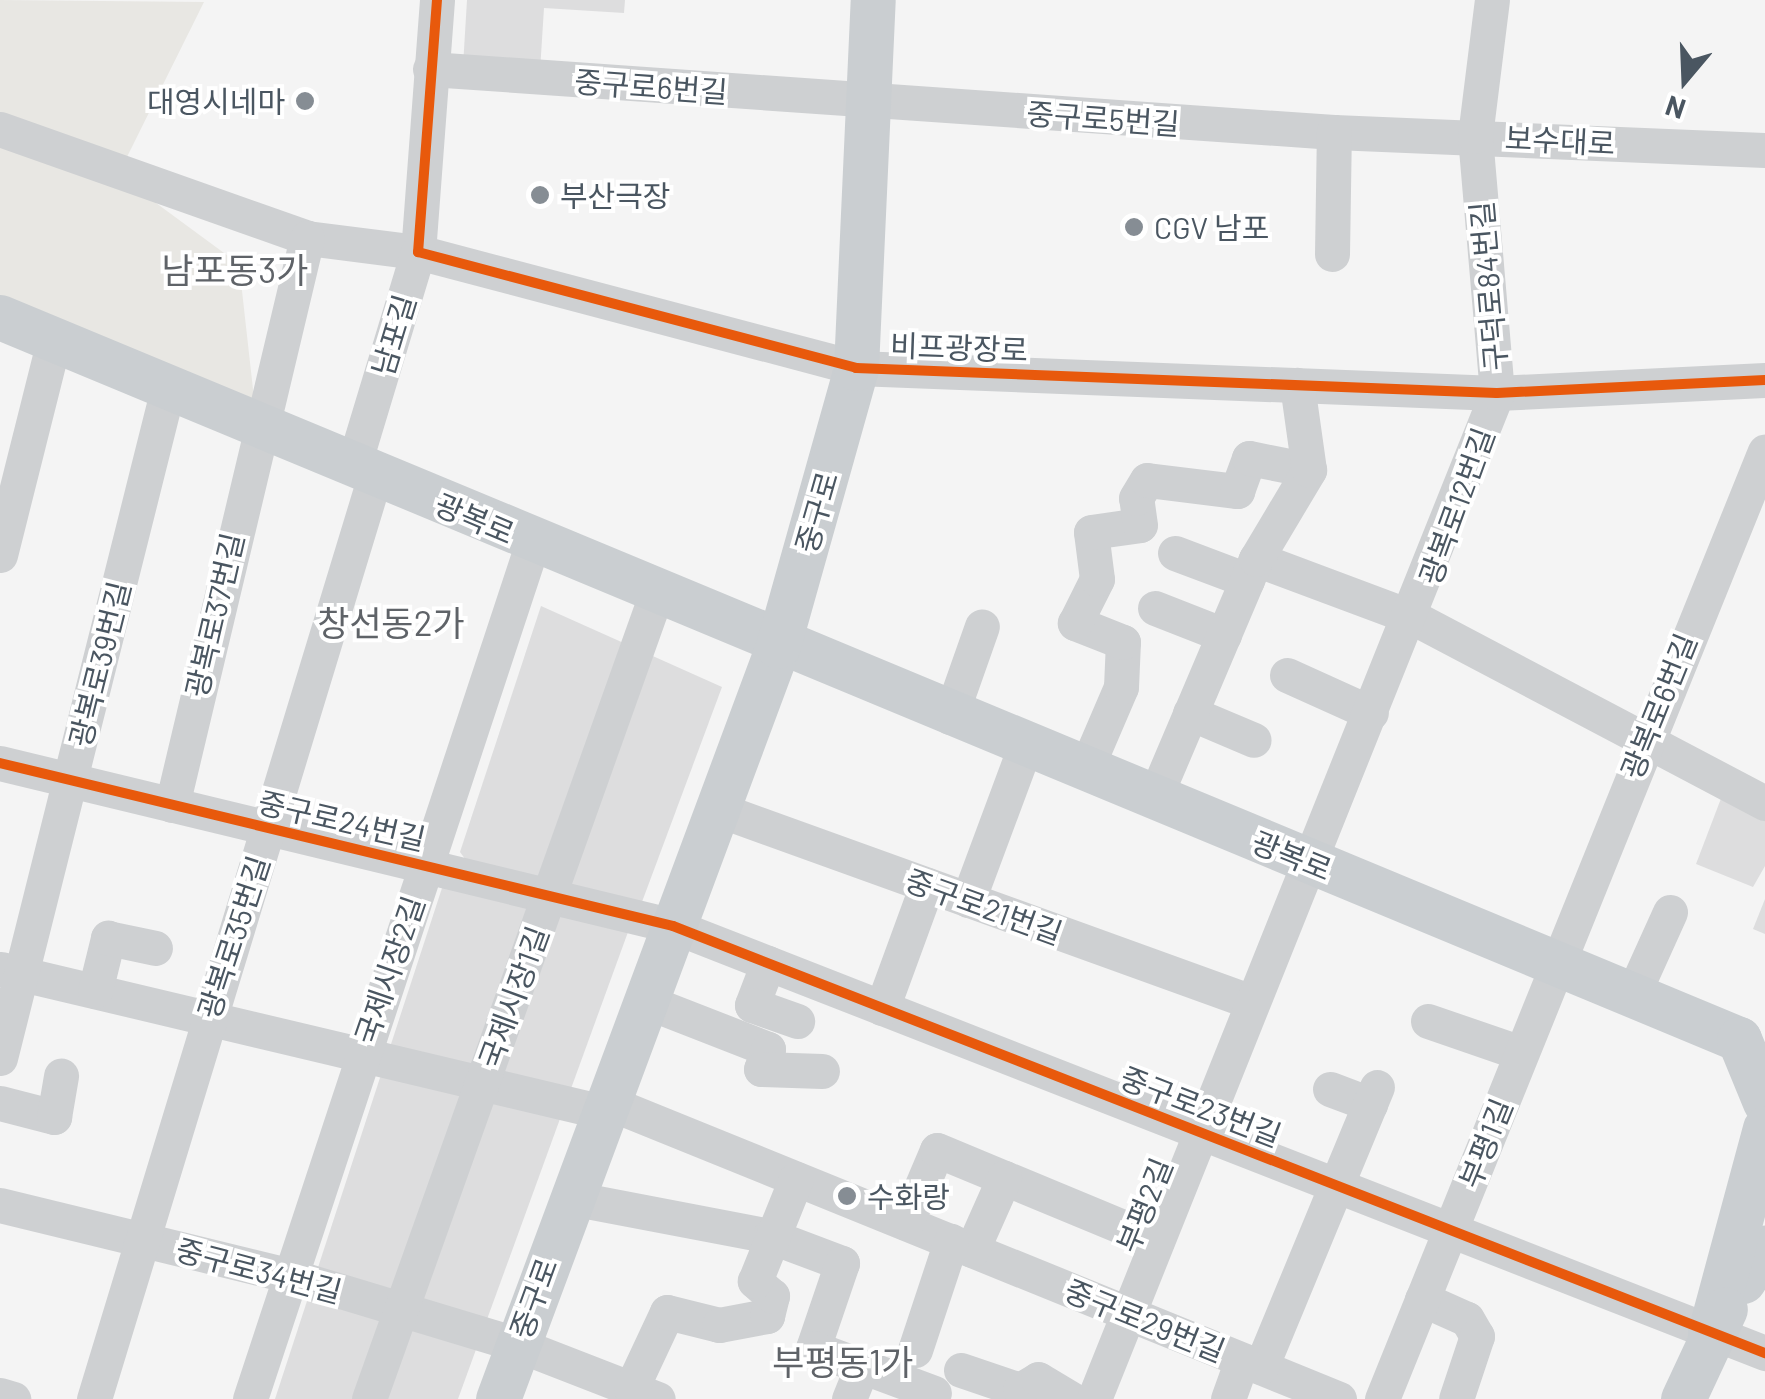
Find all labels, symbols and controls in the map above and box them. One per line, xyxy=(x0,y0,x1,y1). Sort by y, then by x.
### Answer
north arrow xyxy=(1635,30,1735,130)
street label: 중구로6번길 xyxy=(573,63,729,109)
place label: 대영시네마 xyxy=(147,83,285,119)
text: N xyxy=(1661,89,1690,127)
marker: 대영시네마 xyxy=(294,90,316,112)
street label: 중구로5번길 xyxy=(1025,95,1181,141)
street label: 보수대로 xyxy=(1504,119,1616,161)
place label: 부산극장 xyxy=(560,177,670,213)
marker: 부산극장 xyxy=(529,184,551,206)
street label: 구덕로84번길 xyxy=(1463,200,1513,372)
place label: CGV 남포 xyxy=(1154,209,1269,245)
marker: CGV 남포 xyxy=(1123,216,1145,238)
district label: 남포동3가 xyxy=(162,248,308,290)
street label: 남포길 xyxy=(364,290,422,380)
street label: 비프광장로 xyxy=(889,327,1029,367)
street label: 광복로12번길 xyxy=(1411,423,1501,589)
street label: 중구로 xyxy=(787,467,845,557)
street label: 광복로 xyxy=(430,485,520,551)
street label: 광복로37번길 xyxy=(178,529,250,701)
street label: 광복로39번길 xyxy=(61,578,137,750)
district label: 창선동2가 xyxy=(317,601,465,643)
street label: 광복로6번길 xyxy=(1613,628,1703,784)
street label: 중구로24번길 xyxy=(255,783,429,857)
street label: 광복로 xyxy=(1247,823,1337,887)
street label: 광복로35번길 xyxy=(190,851,276,1023)
street label: 중구로21번길 xyxy=(901,861,1067,951)
street label: 국제시장2길 xyxy=(347,891,431,1049)
street label: 국제시장1길 xyxy=(471,921,555,1073)
street label: 중구로23번길 xyxy=(1115,1059,1287,1153)
street label: 부평1길 xyxy=(1451,1093,1519,1193)
street label: 부평2길 xyxy=(1109,1152,1179,1258)
place label: 수화랑 xyxy=(867,1178,950,1214)
marker: 수화랑 xyxy=(836,1185,858,1207)
street label: 중구로34번길 xyxy=(172,1231,346,1309)
street label: 중구로 xyxy=(502,1253,564,1343)
street label: 중구로29번길 xyxy=(1060,1272,1230,1368)
district label: 부평동1가 xyxy=(772,1340,914,1382)

